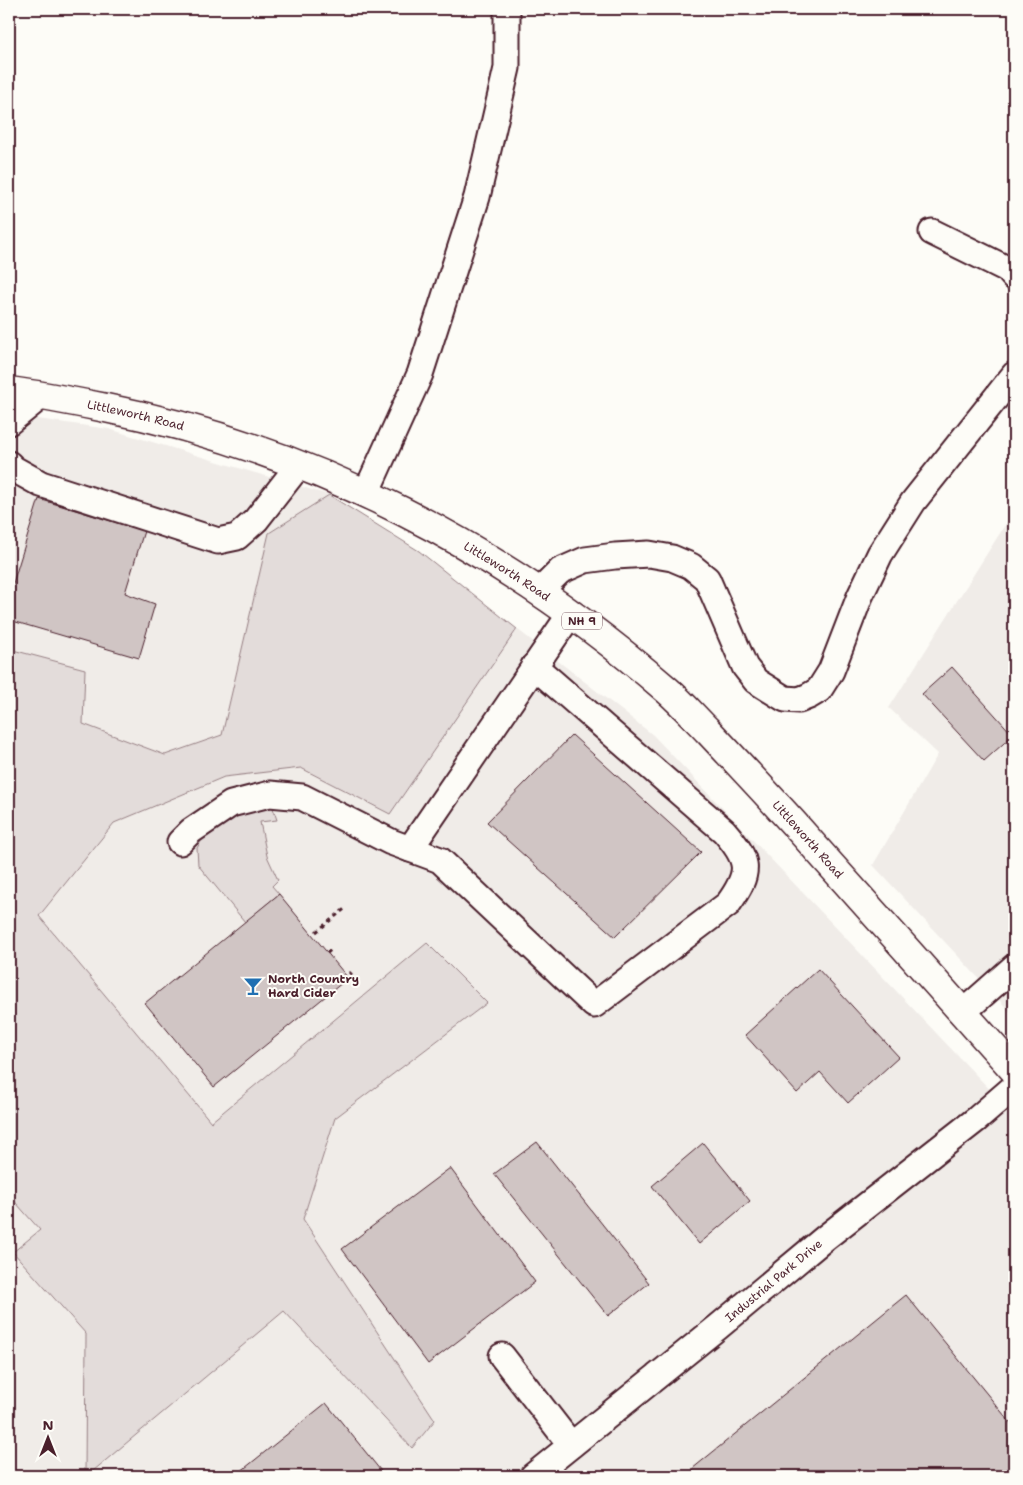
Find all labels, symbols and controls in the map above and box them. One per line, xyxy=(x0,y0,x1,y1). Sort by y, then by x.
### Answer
street label: Littleworth Road xyxy=(86,396,186,434)
street label: Littleworth Road xyxy=(461,538,554,605)
road number: NH 9 xyxy=(562,612,602,630)
street label: Littleworth Road xyxy=(769,797,847,882)
place label: North Country Hard Cider xyxy=(268,971,359,1001)
bar icon: North Country Hard Cider xyxy=(242,975,264,997)
street label: Industrial Park Drive xyxy=(722,1235,826,1326)
north arrow xyxy=(22,1412,72,1462)
text: N xyxy=(42,1416,54,1434)

